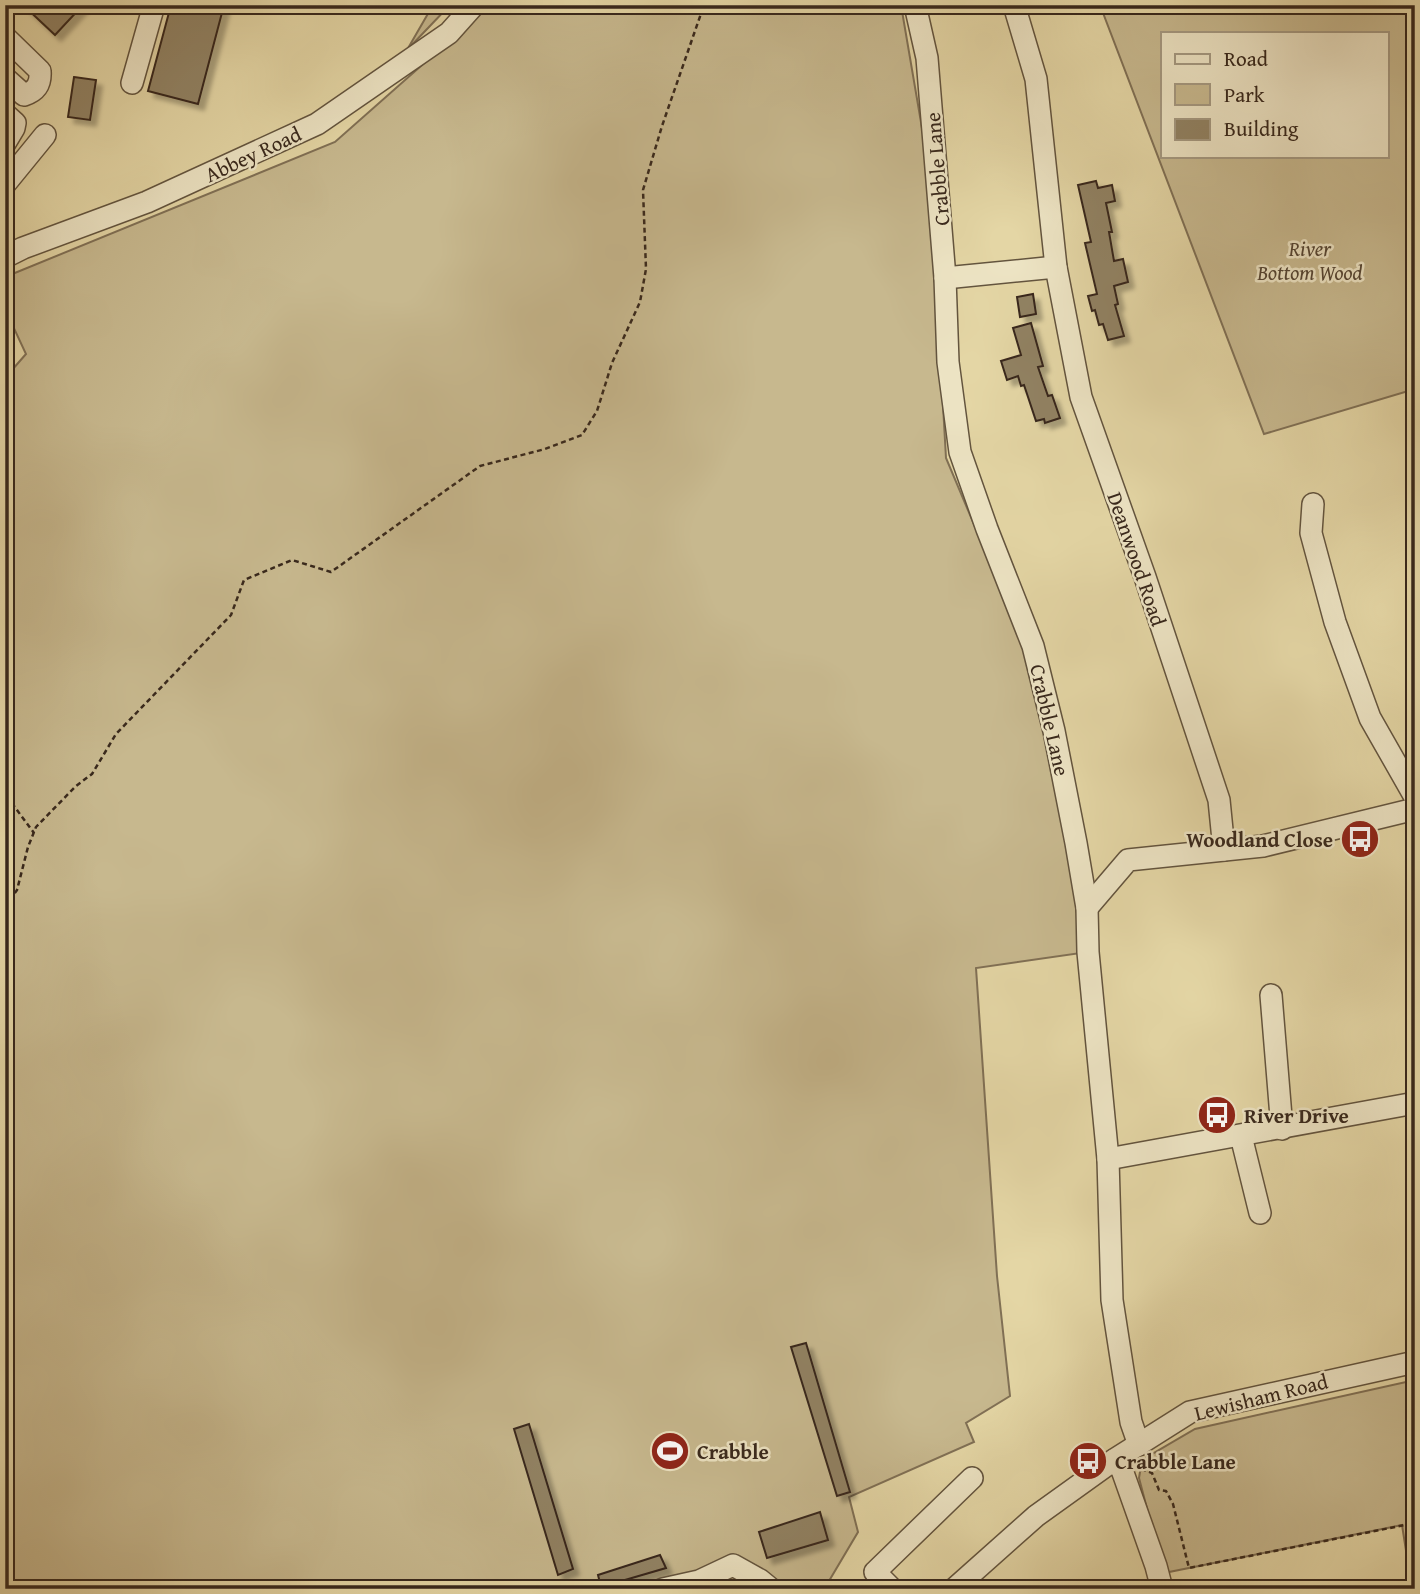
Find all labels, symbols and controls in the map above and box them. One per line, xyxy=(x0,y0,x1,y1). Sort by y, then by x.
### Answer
legend xyxy=(1161,32,1388,158)
text: Road xyxy=(1224,43,1269,74)
text: Park xyxy=(1224,79,1265,110)
street label: Crabble Lane xyxy=(917,111,957,227)
text: Building xyxy=(1224,113,1299,144)
street label: Abbey Road xyxy=(200,118,307,190)
park label: River Bottom Wood xyxy=(1256,233,1363,288)
street label: Deanwood Road xyxy=(1100,488,1175,631)
street label: Crabble Lane xyxy=(1022,661,1078,779)
bus stop icon: Woodland Close xyxy=(1339,818,1381,860)
place label: Woodland Close xyxy=(1186,824,1333,855)
bus stop icon: River Drive xyxy=(1196,1094,1238,1136)
place label: River Drive xyxy=(1244,1100,1349,1131)
street label: Lewisham Road xyxy=(1191,1365,1332,1429)
sports icon: Crabble xyxy=(649,1430,691,1472)
place label: Crabble xyxy=(697,1436,769,1467)
bus stop icon: Crabble Lane xyxy=(1067,1440,1109,1482)
place label: Crabble Lane xyxy=(1115,1446,1236,1477)

